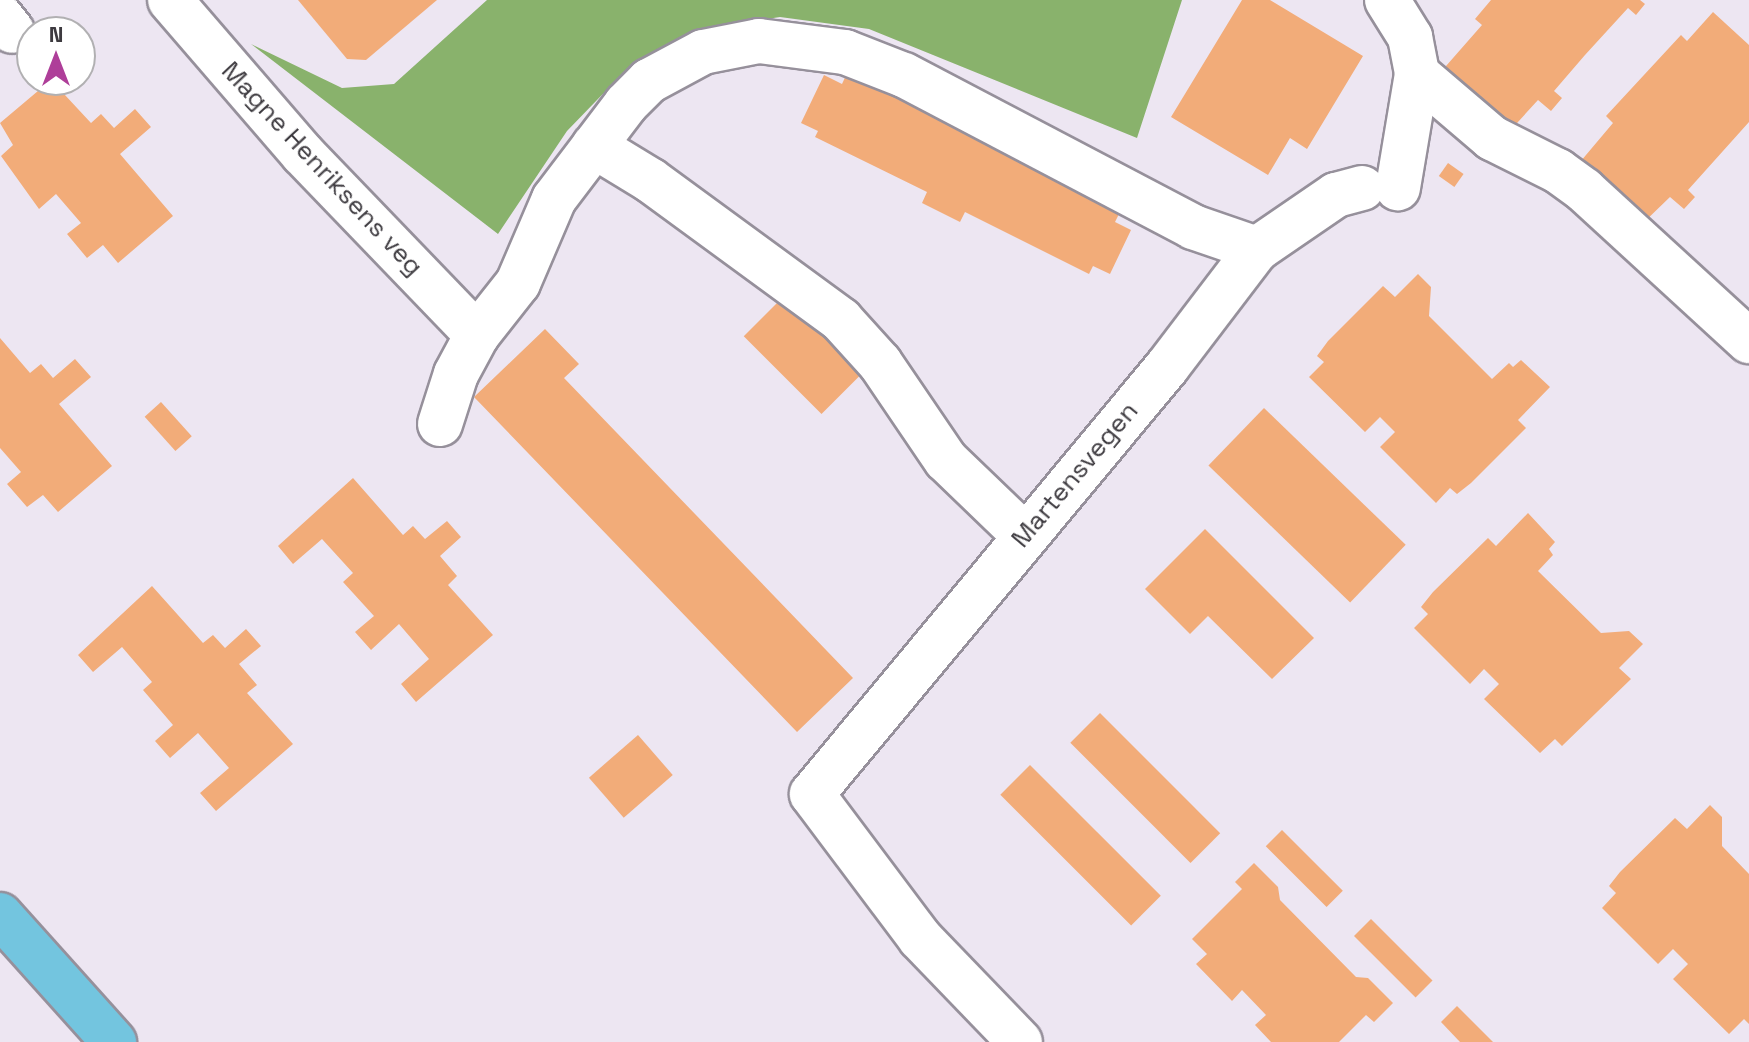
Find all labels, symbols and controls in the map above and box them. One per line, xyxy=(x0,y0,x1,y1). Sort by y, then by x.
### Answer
north arrow xyxy=(16,16,96,96)
text: N xyxy=(49,20,63,48)
street label: Magne Henriksens veg xyxy=(215,56,429,282)
street label: Martensvegen xyxy=(1005,396,1145,554)

